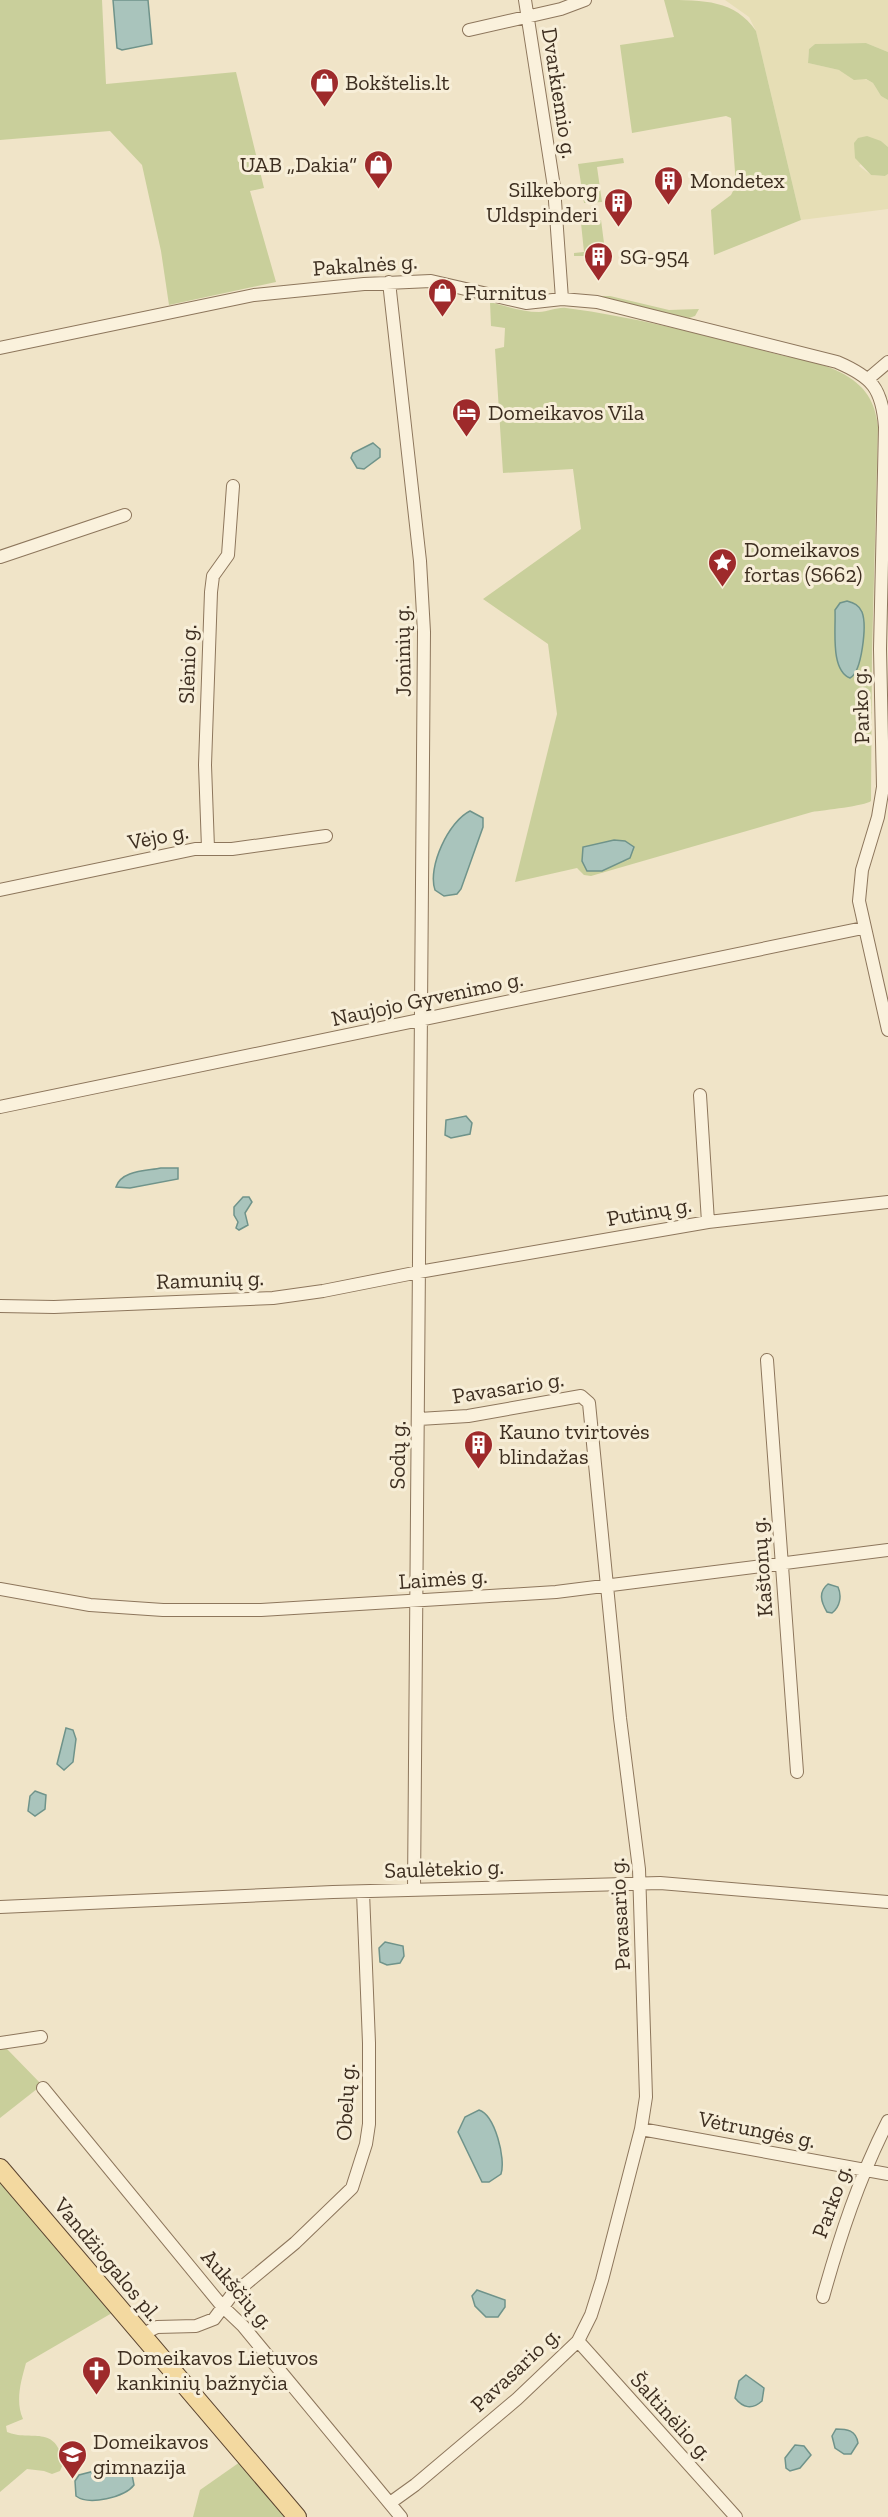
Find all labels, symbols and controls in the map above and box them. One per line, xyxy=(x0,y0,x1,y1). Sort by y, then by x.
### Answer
street label: Dvarkiemio g. xyxy=(536,26,583,160)
shop icon: Bokštelis.lt xyxy=(308,66,340,108)
place label: Bokštelis.lt xyxy=(345,69,450,96)
shop icon: UAB „Dakia“ xyxy=(362,148,394,190)
place label: UAB „Dakia“ xyxy=(240,151,357,178)
building icon: Mondetex xyxy=(653,164,685,206)
place label: Mondetex xyxy=(690,167,785,194)
place label: Silkeborg Uldspinderi xyxy=(486,176,598,228)
building icon: Silkeborg Uldspinderi xyxy=(603,186,635,228)
building icon: SG-954 xyxy=(583,240,615,282)
place label: SG-954 xyxy=(620,243,690,270)
street label: Pakalnės g. xyxy=(312,247,418,282)
shop icon: Furnitus xyxy=(427,276,459,318)
place label: Furnitus xyxy=(464,279,547,306)
hotel icon: Domeikavos Vila xyxy=(451,396,483,438)
place label: Domeikavos Vila xyxy=(488,399,645,426)
place label: Domeikavos fortas (S662) xyxy=(744,536,862,588)
place icon: Domeikavos fortas (S662) xyxy=(707,546,739,588)
street label: Joninių g. xyxy=(388,605,417,697)
street label: Slėnio g. xyxy=(173,624,202,704)
street label: Parko g. xyxy=(846,668,875,744)
street label: Vėjo g. xyxy=(124,817,191,856)
street label: Naujojo Gyvenimo g. xyxy=(329,965,525,1032)
street label: Putinų g. xyxy=(605,1191,694,1232)
street label: Ramunių g. xyxy=(156,1264,264,1295)
street label: Pavasario g. xyxy=(450,1365,566,1410)
place label: Kauno tvirtovės blindažas xyxy=(498,1418,650,1470)
street label: Sodų g. xyxy=(383,1420,412,1490)
building icon: Kauno tvirtovės blindažas xyxy=(462,1428,494,1470)
street label: Kaštonų g. xyxy=(745,1516,778,1618)
street label: Laimės g. xyxy=(398,1562,488,1595)
street label: Saulėtekio g. xyxy=(384,1853,504,1884)
street label: Pavasario g. xyxy=(603,1857,636,1971)
street label: Obelų g. xyxy=(330,2063,361,2141)
street label: Vėtrungės g. xyxy=(695,2105,818,2154)
street label: Parko g. xyxy=(806,2161,857,2241)
street label: Vandžiogalos pl. xyxy=(47,2191,167,2327)
street label: Aukščių g. xyxy=(196,2244,280,2335)
street label: Pavasario g. xyxy=(465,2321,566,2418)
place label: Domeikavos Lietuvos kankinių bažnyčia xyxy=(117,2344,318,2396)
church icon: Domeikavos Lietuvos kankinių bažnyčia xyxy=(80,2354,112,2396)
street label: Šaltinėlio g. xyxy=(625,2366,719,2466)
place label: Domeikavos gimnazija xyxy=(93,2428,209,2480)
school or university icon: Domeikavos gimnazija xyxy=(56,2438,88,2480)

